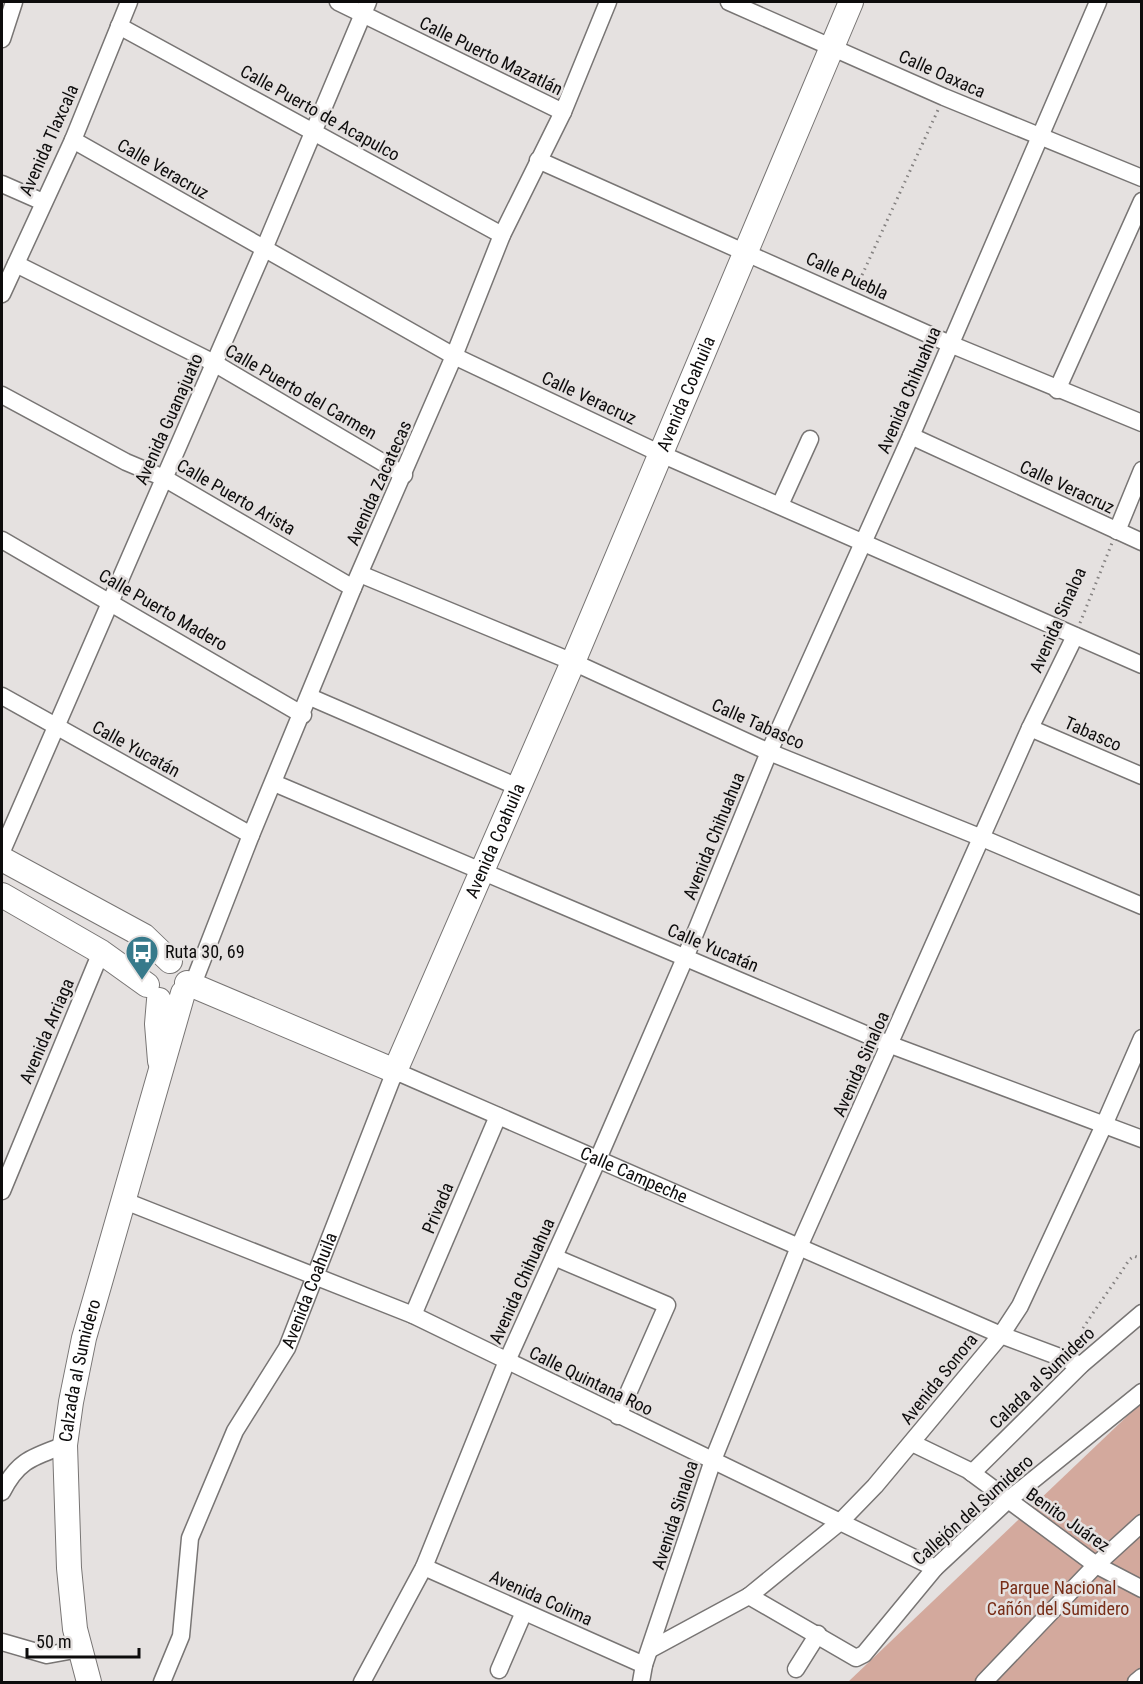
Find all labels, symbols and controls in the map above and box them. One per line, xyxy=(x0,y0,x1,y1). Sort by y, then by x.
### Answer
street label: Calle Puerto Mazatlán xyxy=(416,12,566,99)
street label: Calle Oaxaca xyxy=(896,45,989,102)
street label: Calle Puerto de Acapulco xyxy=(237,60,404,165)
street label: Avenida Tlaxcala xyxy=(15,81,82,199)
street label: Calle Veracruz xyxy=(114,134,213,203)
street label: Calle Puebla xyxy=(803,247,892,304)
street label: Avenida Chihuahua xyxy=(872,323,945,456)
street label: Avenida Coahuila xyxy=(652,333,719,454)
street label: Calle Puerto del Carmen xyxy=(222,340,381,444)
street label: Avenida Guanajuato xyxy=(130,350,207,488)
street label: Calle Veracruz xyxy=(539,366,640,429)
street label: Avenida Zacatecas xyxy=(342,417,415,548)
street label: Calle Puerto Arista xyxy=(173,454,299,539)
street label: Calle Veracruz xyxy=(1017,455,1118,518)
street label: Calle Puerto Madero xyxy=(95,564,231,655)
street label: Avenida Sinaloa xyxy=(1025,564,1090,676)
street label: Calle Tabasco xyxy=(709,694,808,753)
street label: Tabasco xyxy=(1061,712,1125,755)
street label: Calle Yucatán xyxy=(89,716,184,781)
street label: Avenida Chihuahua xyxy=(678,769,749,903)
street label: Avenida Coahuila xyxy=(461,780,529,901)
street label: Calle Yucatán xyxy=(664,919,762,976)
bus stop icon: Ruta 30, 69 xyxy=(124,934,160,981)
place label: Ruta 30, 69 xyxy=(165,941,245,962)
street label: Avenida Arriaga xyxy=(15,975,78,1087)
street label: Avenida Sinaloa xyxy=(828,1008,893,1120)
street label: Calle Campeche xyxy=(577,1142,691,1207)
street label: Privada xyxy=(417,1179,458,1236)
street label: Avenida Chihuahua xyxy=(484,1215,559,1347)
street label: Avenida Coahuila xyxy=(277,1229,341,1351)
street label: Calzada al Sumidero xyxy=(55,1297,105,1443)
street label: Calada al Sumidero xyxy=(985,1322,1098,1433)
street label: Avenida Sonora xyxy=(896,1329,982,1428)
street label: Calle Quintana Roo xyxy=(526,1342,657,1420)
street label: Callejón del Sumidero xyxy=(908,1450,1037,1569)
street label: Avenida Sinaloa xyxy=(647,1458,702,1572)
street label: Benito Juárez xyxy=(1022,1483,1114,1556)
street label: Avenida Colima xyxy=(487,1566,596,1630)
park label: Parque Nacional Cañón del Sumidero xyxy=(987,1577,1129,1619)
scale bar xyxy=(27,1621,140,1659)
text: 50 m xyxy=(36,1631,71,1652)

